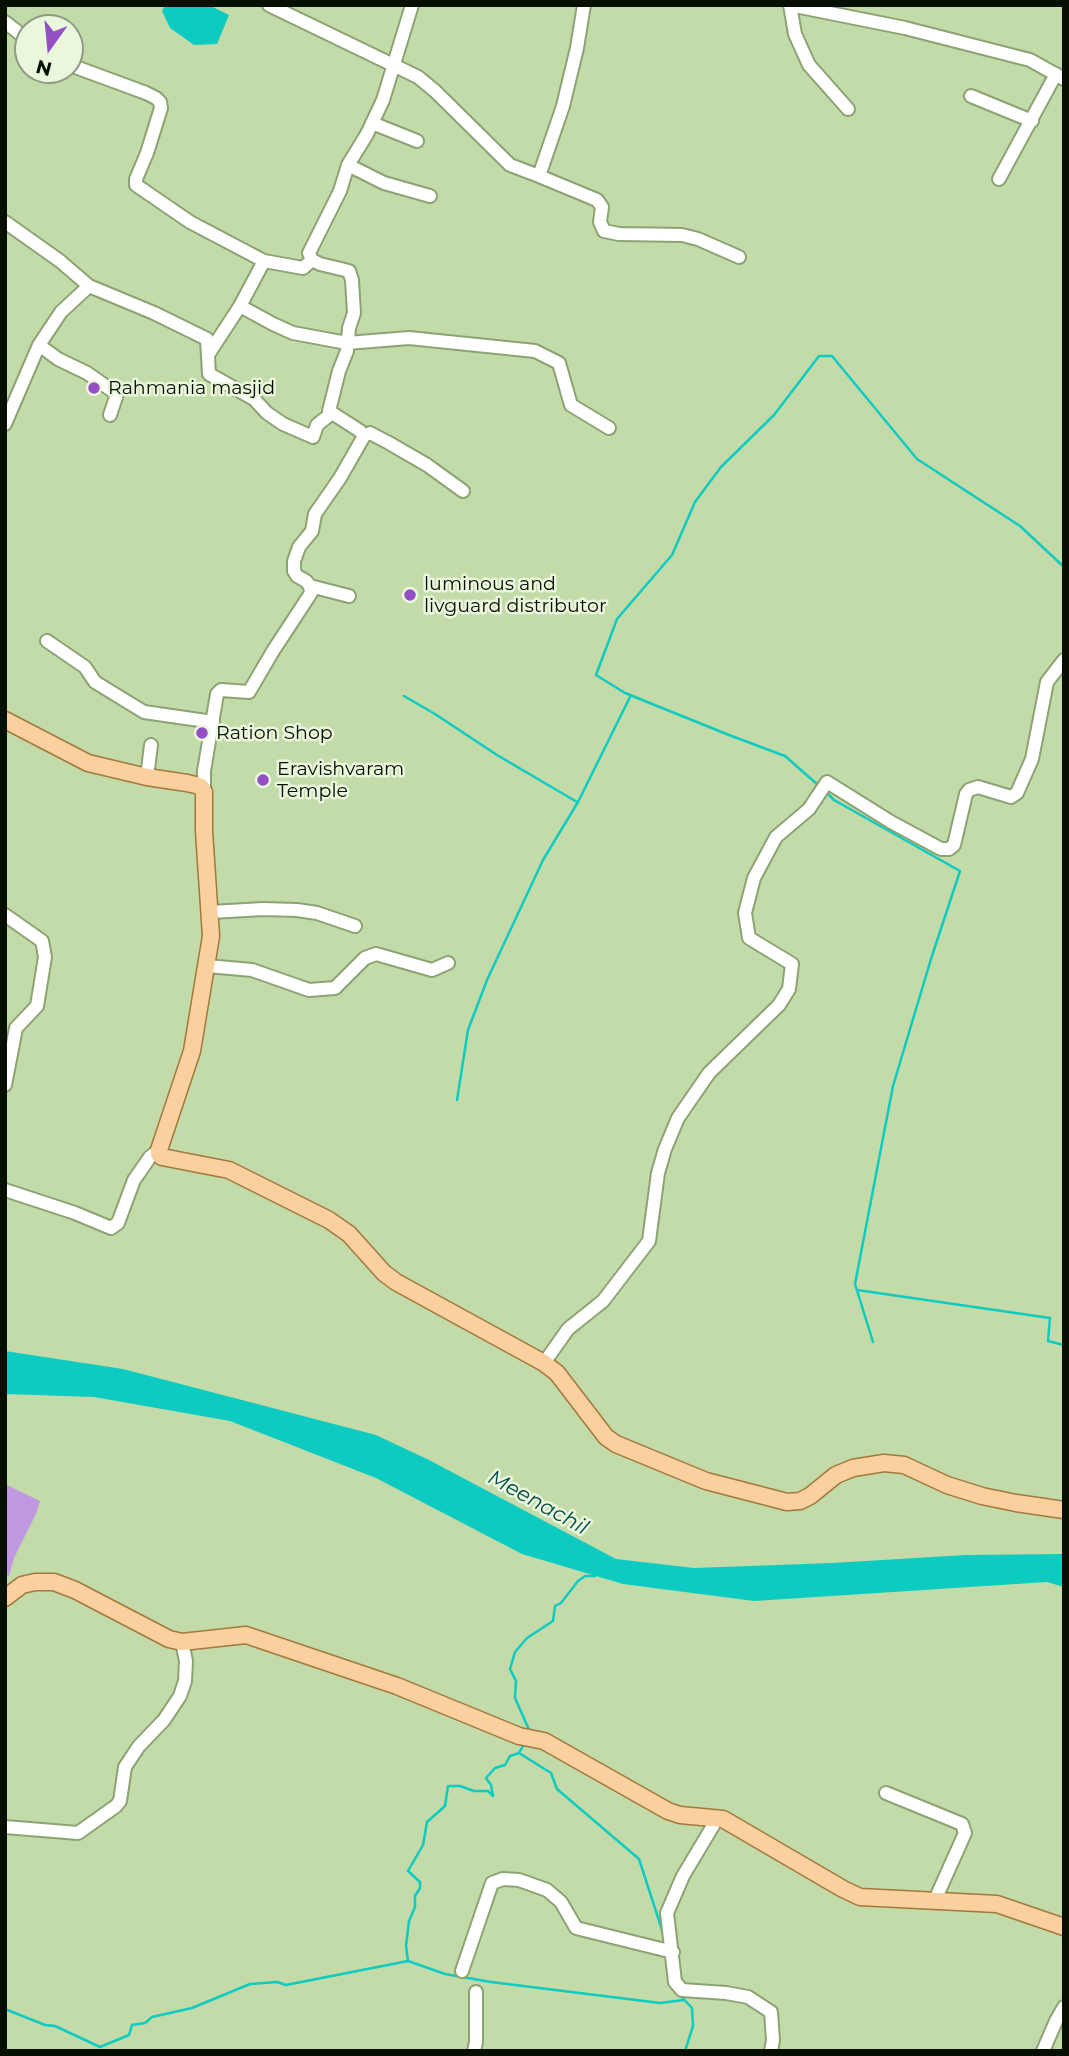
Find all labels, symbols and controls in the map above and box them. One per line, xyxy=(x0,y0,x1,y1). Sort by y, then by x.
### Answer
north arrow xyxy=(14,14,84,84)
text: N xyxy=(34,55,54,81)
place label: Rahmania masjid xyxy=(108,377,275,399)
marker: Rahmania masjid xyxy=(86,380,102,396)
place label: luminous and livguard distributor xyxy=(424,573,607,617)
marker: luminous and livguard distributor xyxy=(402,587,418,603)
place label: Ration Shop xyxy=(216,722,333,744)
marker: Ration Shop xyxy=(194,725,210,741)
place label: Eravishvaram Temple xyxy=(277,758,404,802)
marker: Eravishvaram Temple xyxy=(255,772,271,788)
water label: Meenachil xyxy=(483,1465,593,1541)

